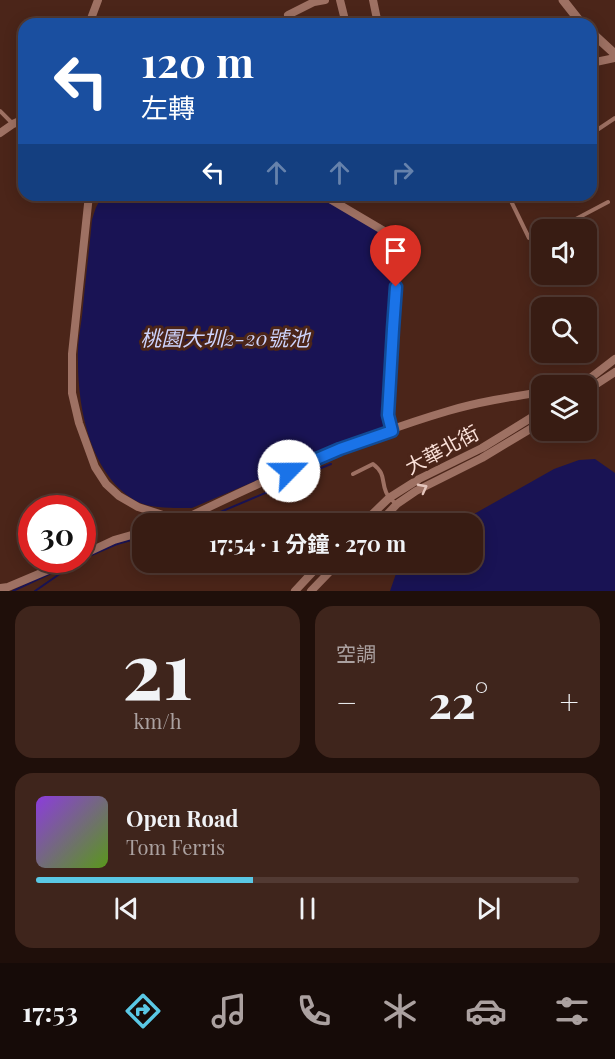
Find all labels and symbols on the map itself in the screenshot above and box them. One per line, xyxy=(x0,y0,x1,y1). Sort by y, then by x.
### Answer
pin xyxy=(370,225,421,287)
water label: 桃園大圳2-20號池 xyxy=(140,323,312,351)
street label: 大華北街 xyxy=(400,418,483,479)
position arrow xyxy=(257,439,321,503)
one-way arrow xyxy=(417,484,428,495)
speed limit sign: 30 xyxy=(18,495,96,573)

